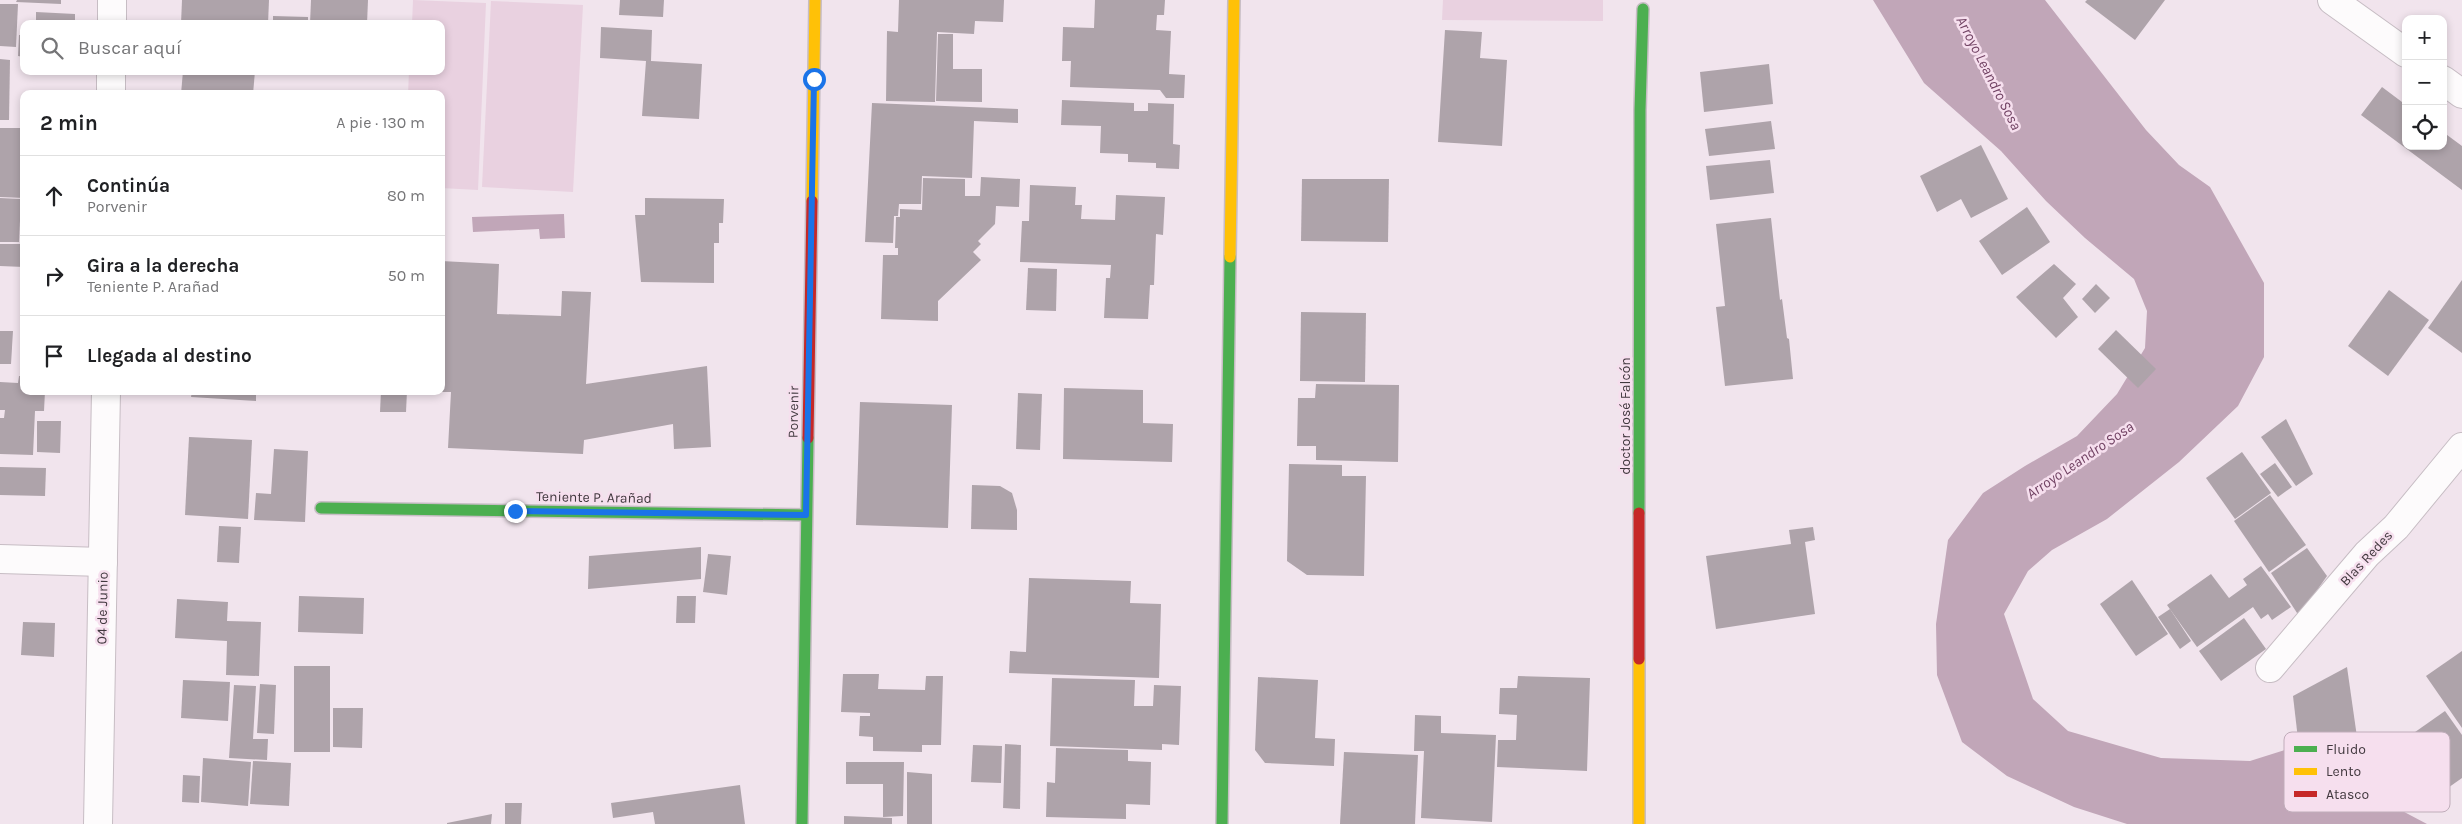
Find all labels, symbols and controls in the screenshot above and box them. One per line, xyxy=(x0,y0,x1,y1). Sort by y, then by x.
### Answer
water label: Arroyo Leandro Sosa xyxy=(1953,13,2025,133)
map controls xyxy=(2402,15,2447,150)
button: + xyxy=(2402,15,2447,60)
search box xyxy=(20,20,445,75)
icon: search xyxy=(38,34,66,62)
text: Buscar aquí xyxy=(78,37,182,59)
button: − xyxy=(2402,60,2447,105)
route start xyxy=(803,68,826,91)
button: locate xyxy=(2402,105,2447,150)
text: 2 min xyxy=(40,111,98,135)
text: A pie · 130 m xyxy=(336,113,425,132)
text: Continúa xyxy=(87,175,170,197)
icon: ahead xyxy=(40,182,68,210)
text: 80 m xyxy=(387,186,425,205)
text: Porvenir xyxy=(87,197,147,216)
text: Gira a la derecha xyxy=(87,255,239,277)
icon: right xyxy=(40,262,68,290)
text: 50 m xyxy=(388,266,425,285)
text: Teniente P. Arañad xyxy=(87,277,220,296)
icon: arrive xyxy=(40,342,68,370)
text: Llegada al destino xyxy=(87,345,252,367)
street label: doctor José Falcón xyxy=(1617,357,1634,475)
street label: Porvenir xyxy=(785,385,802,438)
water label: Arroyo Leandro Sosa xyxy=(2023,417,2137,503)
street label: Teniente P. Arañad xyxy=(536,488,652,507)
route end xyxy=(504,500,527,523)
street label: Blas Redes xyxy=(2336,527,2396,590)
street label: 04 de Junio xyxy=(93,572,112,644)
legend xyxy=(2284,732,2450,812)
text: Fluido xyxy=(2326,741,2366,758)
text: Lento xyxy=(2326,763,2361,780)
text: Atasco xyxy=(2326,786,2369,803)

